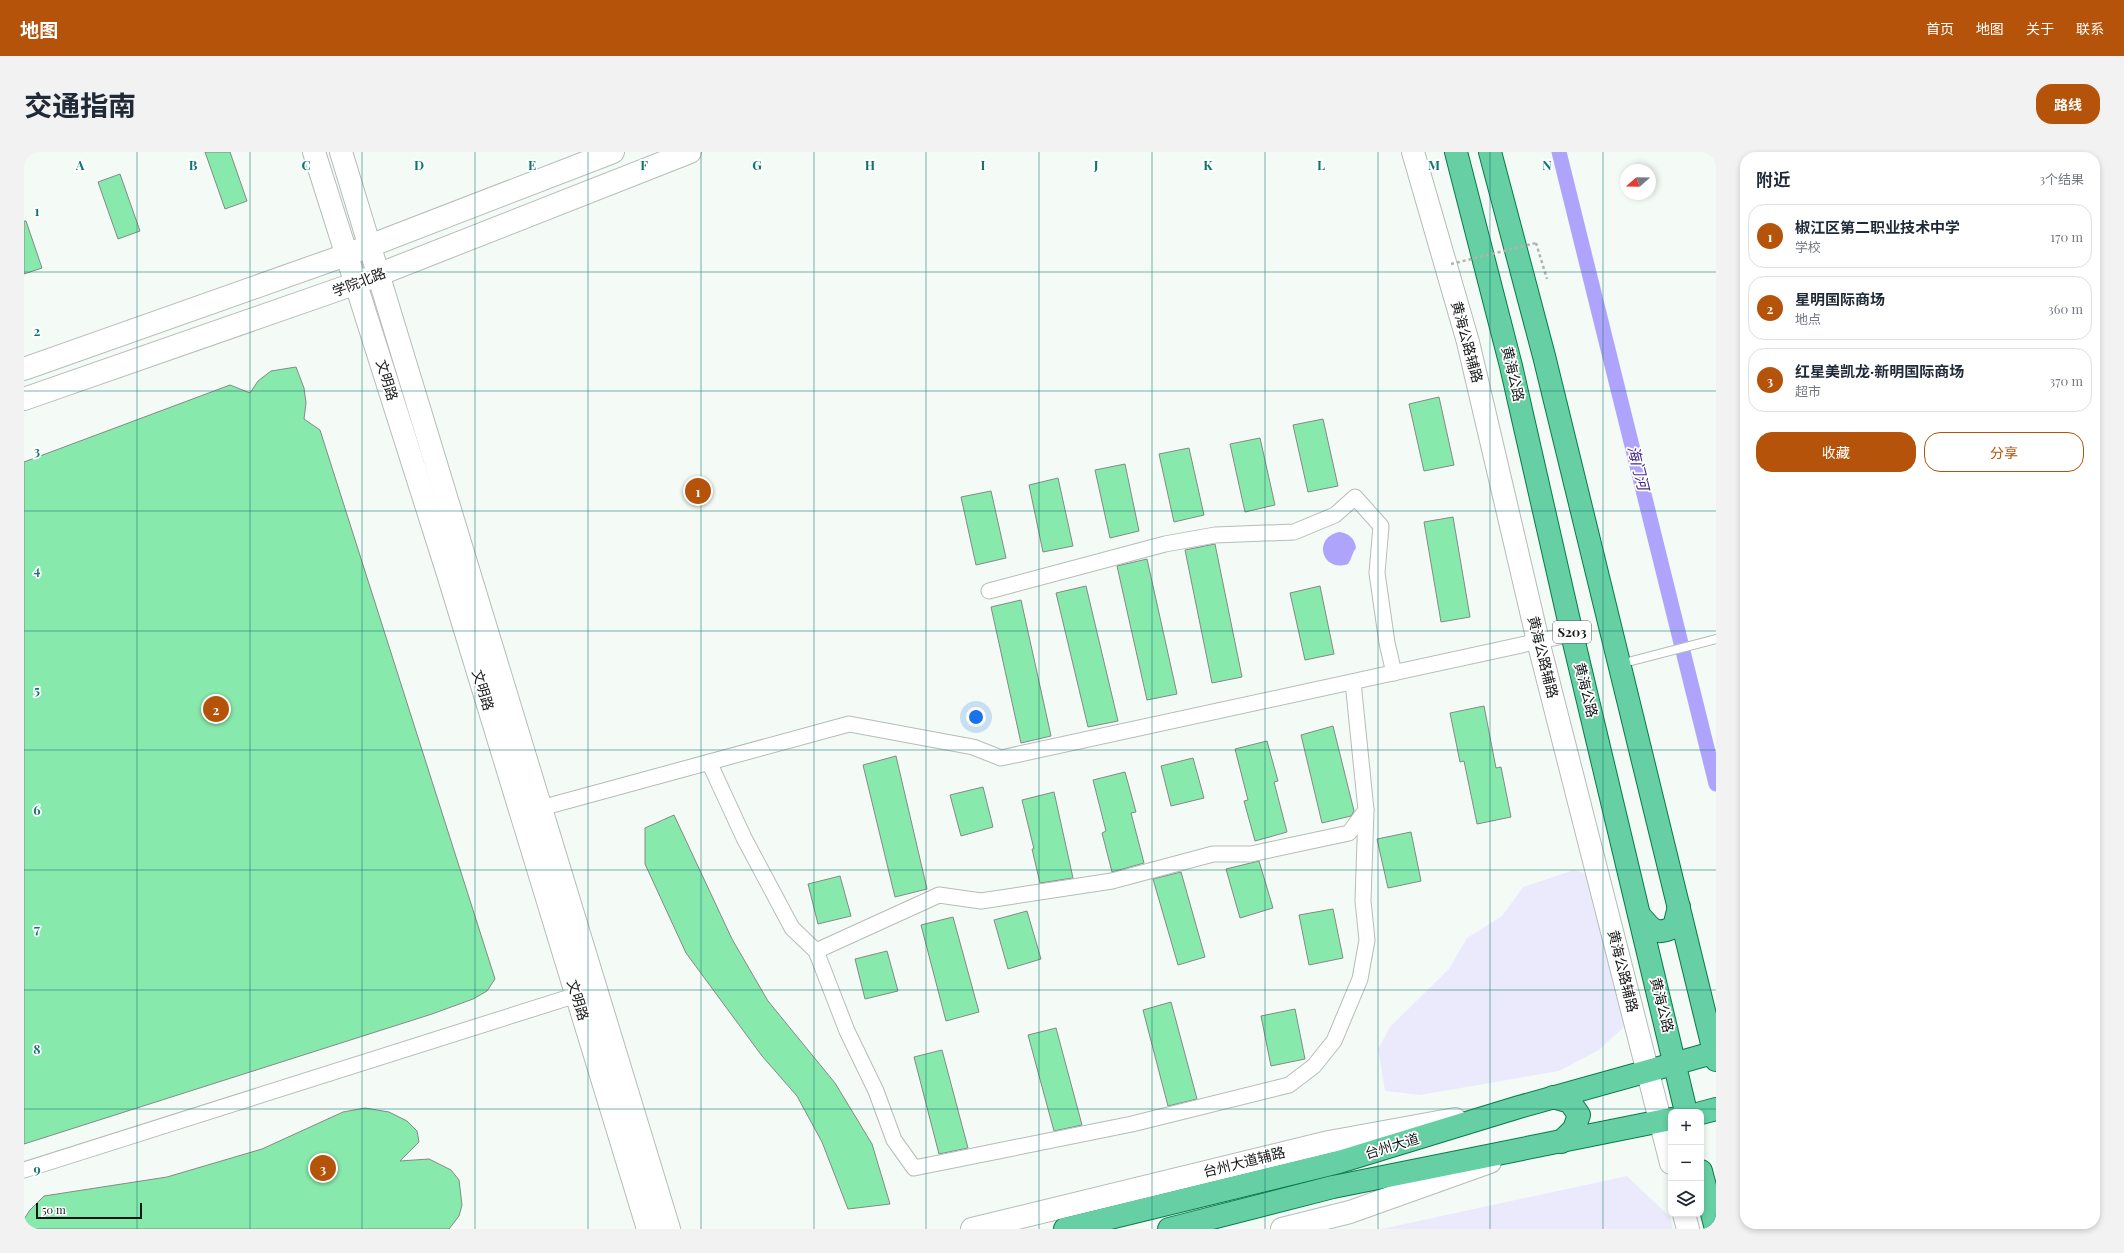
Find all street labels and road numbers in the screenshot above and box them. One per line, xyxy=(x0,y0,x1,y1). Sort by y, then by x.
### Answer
street label: 学院北路 xyxy=(329,263,388,300)
street label: 黄海公路辅路 xyxy=(1447,299,1488,385)
street label: 黄海公路 xyxy=(1498,344,1529,403)
street label: 文明路 xyxy=(372,357,403,403)
street label: 黄海公路辅路 xyxy=(1524,614,1563,700)
road number: S203 xyxy=(1553,621,1591,643)
street label: 黄海公路 xyxy=(1570,660,1602,719)
street label: 文明路 xyxy=(468,667,499,713)
street label: 黄海公路辅路 xyxy=(1604,928,1643,1014)
street label: 黄海公路 xyxy=(1646,975,1678,1034)
street label: 文明路 xyxy=(563,977,594,1023)
street label: 台州大道 xyxy=(1362,1128,1421,1163)
street label: 台州大道辅路 xyxy=(1201,1142,1287,1181)

